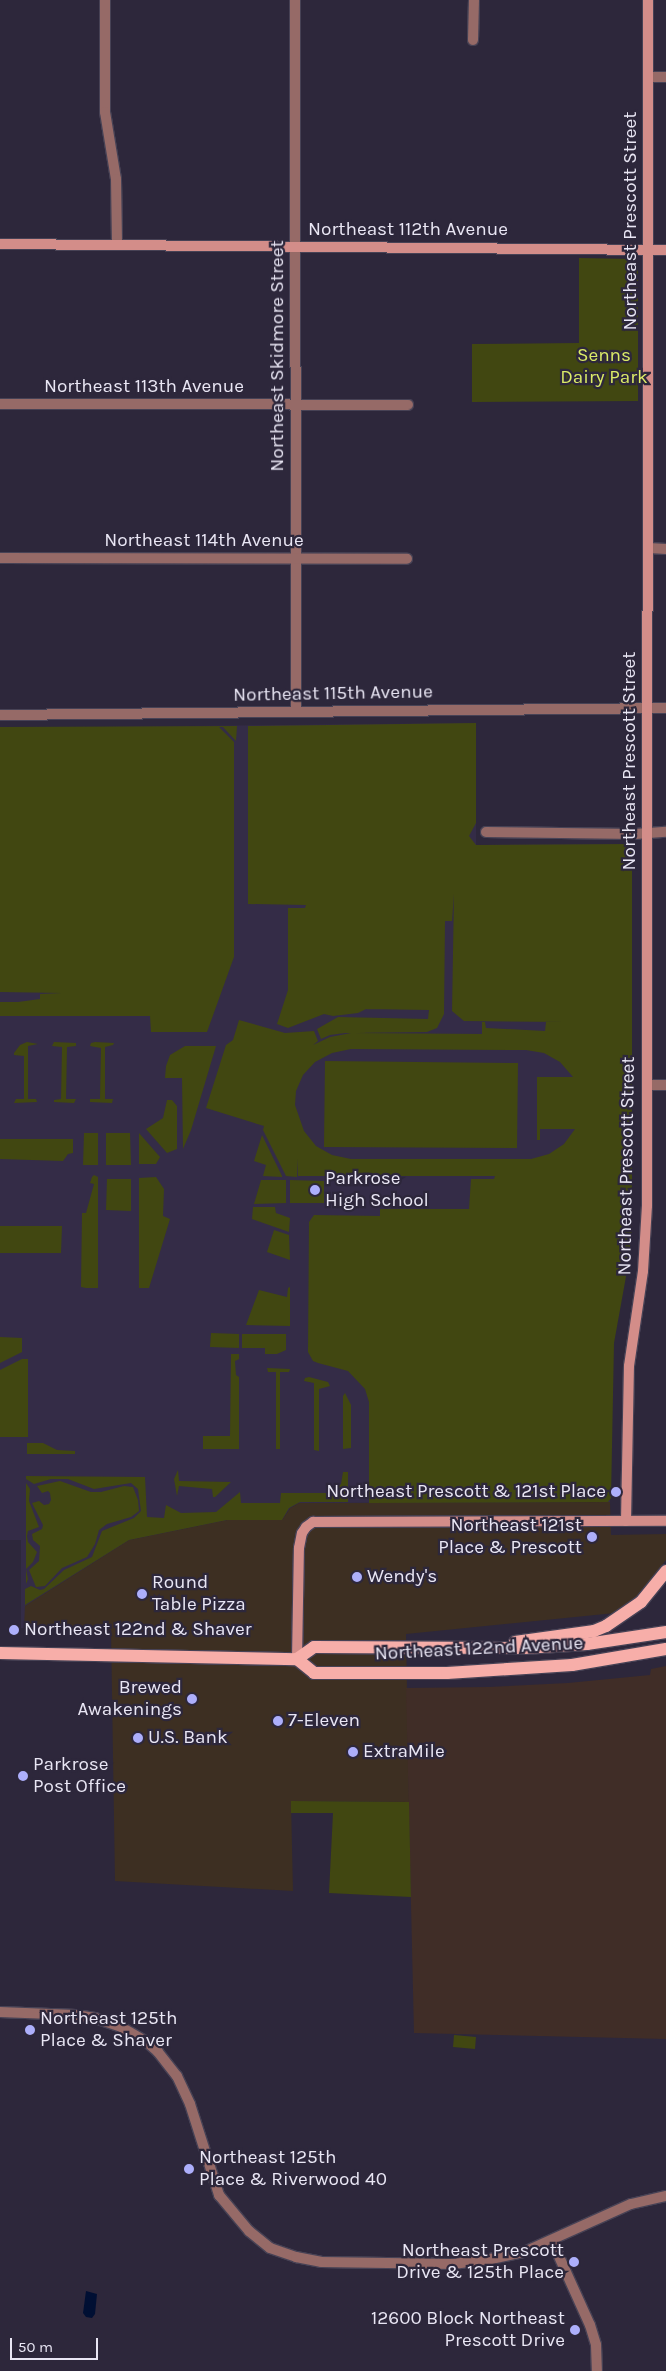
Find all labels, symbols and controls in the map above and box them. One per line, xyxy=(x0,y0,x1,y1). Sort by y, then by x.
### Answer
street label: Northeast Prescott Street xyxy=(620,112,642,330)
street label: Northeast 112th Avenue xyxy=(308,219,508,241)
street label: Northeast Skidmore Street xyxy=(267,240,289,472)
park label: Senns Dairy Park xyxy=(560,345,648,389)
street label: Northeast 113th Avenue xyxy=(44,376,244,398)
street label: Northeast 114th Avenue xyxy=(104,530,304,552)
street label: Northeast Prescott Street xyxy=(619,652,641,870)
street label: Northeast 115th Avenue xyxy=(233,681,433,707)
street label: Northeast Prescott Street xyxy=(614,1056,640,1276)
place label: Parkrose High School xyxy=(325,1168,429,1212)
marker: Parkrose High School xyxy=(309,1184,321,1196)
place label: Northeast Prescott & 121st Place xyxy=(326,1481,606,1503)
marker: Northeast Prescott & 121st Place xyxy=(610,1486,622,1498)
place label: Northeast 121st Place & Prescott xyxy=(438,1515,582,1559)
marker: Northeast 121st Place & Prescott xyxy=(586,1531,598,1543)
place label: Wendy's xyxy=(367,1566,437,1588)
marker: Wendy's xyxy=(351,1571,363,1583)
place label: Round Table Pizza xyxy=(152,1572,246,1616)
marker: Round Table Pizza xyxy=(136,1588,148,1600)
place label: Northeast 122nd & Shaver xyxy=(24,1619,252,1641)
marker: Northeast 122nd & Shaver xyxy=(8,1624,20,1636)
street label: Northeast 122nd Avenue xyxy=(374,1632,584,1666)
place label: Brewed Awakenings xyxy=(78,1677,182,1721)
marker: Brewed Awakenings xyxy=(186,1693,198,1705)
place label: 7-Eleven xyxy=(288,1710,360,1732)
marker: 7-Eleven xyxy=(272,1715,284,1727)
place label: U.S. Bank xyxy=(148,1727,228,1749)
marker: U.S. Bank xyxy=(132,1732,144,1744)
place label: ExtraMile xyxy=(363,1741,445,1763)
marker: ExtraMile xyxy=(347,1746,359,1758)
place label: Parkrose Post Office xyxy=(33,1754,126,1798)
marker: Parkrose Post Office xyxy=(17,1770,29,1782)
place label: Northeast 125th Place & Shaver xyxy=(40,2008,177,2052)
marker: Northeast 125th Place & Shaver xyxy=(24,2024,36,2036)
place label: Northeast 125th Place & Riverwood 40 xyxy=(199,2147,387,2191)
marker: Northeast 125th Place & Riverwood 40 xyxy=(183,2163,195,2175)
place label: Northeast Prescott Drive & 125th Place xyxy=(396,2240,564,2284)
marker: Northeast Prescott Drive & 125th Place xyxy=(568,2256,580,2268)
place label: 12600 Block Northeast Prescott Drive xyxy=(371,2308,565,2352)
marker: 12600 Block Northeast Prescott Drive xyxy=(569,2324,581,2336)
scale bar xyxy=(12,2328,100,2360)
text: 50 m xyxy=(18,2338,53,2356)

